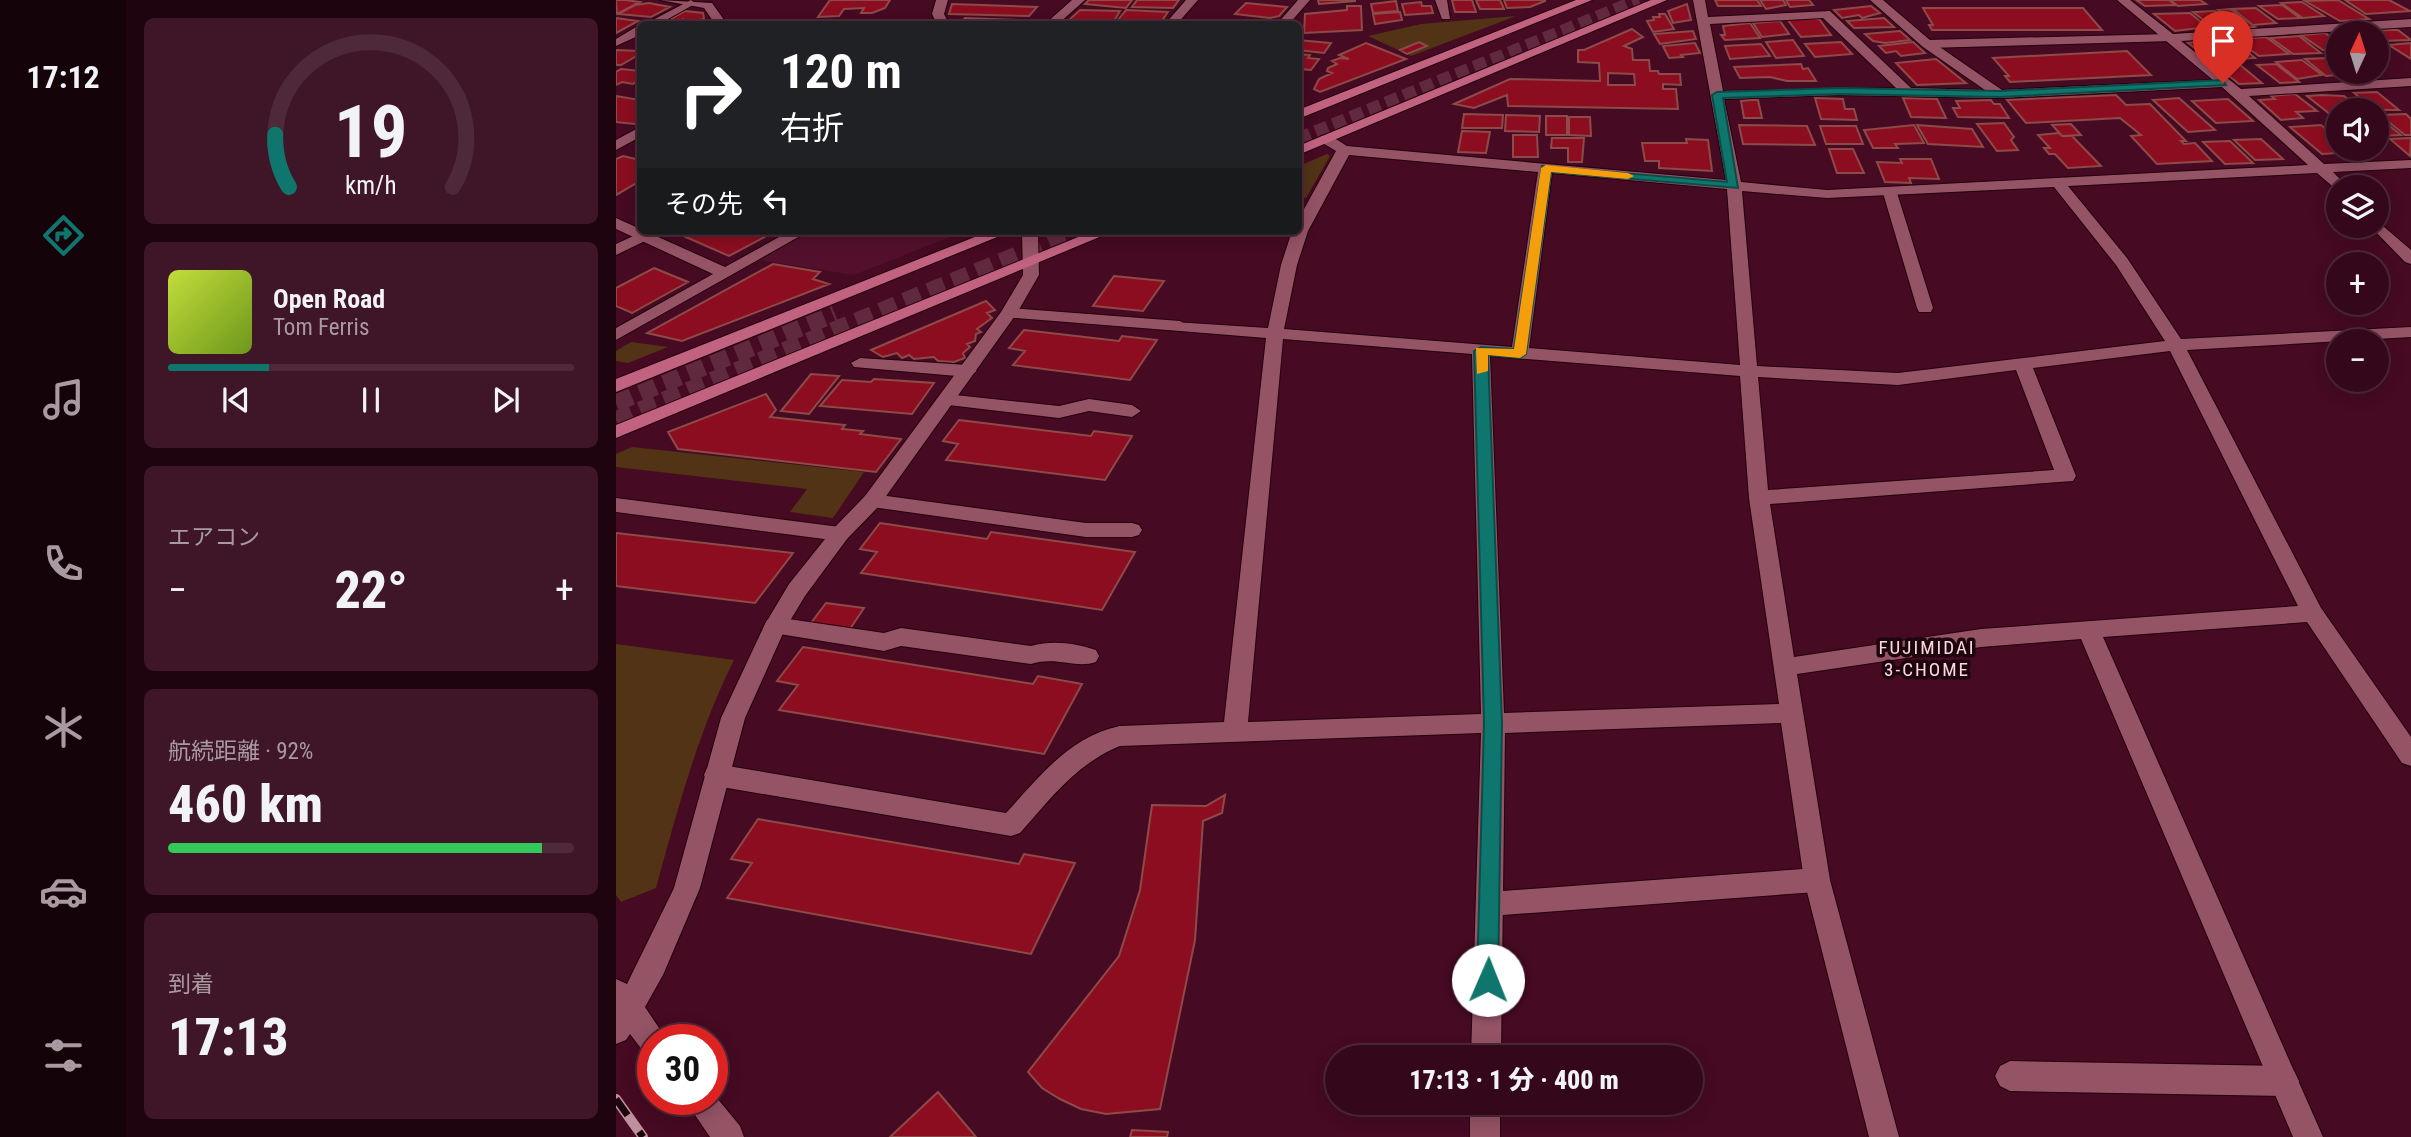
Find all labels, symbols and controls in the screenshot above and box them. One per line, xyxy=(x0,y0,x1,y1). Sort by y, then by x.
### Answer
pin xyxy=(2193,11,2253,83)
north arrow xyxy=(2326,21,2389,84)
map controls xyxy=(2326,21,2389,392)
icon: arrive xyxy=(2204,22,2242,60)
text: 120 m xyxy=(780,43,902,100)
icon: right xyxy=(665,49,756,140)
text: 17:12 xyxy=(26,58,100,96)
text: 19 xyxy=(334,89,408,175)
button: sound xyxy=(2326,98,2389,161)
text: 右折 xyxy=(780,109,844,147)
text: km/h xyxy=(345,171,397,200)
button: layers xyxy=(2326,175,2389,238)
icon: left xyxy=(757,182,795,220)
text: その先 xyxy=(665,189,743,219)
icon: directions xyxy=(39,211,88,260)
button: + xyxy=(2326,252,2389,315)
text: Open Road xyxy=(273,284,385,314)
text: Tom Ferris xyxy=(273,314,369,341)
button: − xyxy=(2326,329,2389,392)
icon: music xyxy=(39,375,88,424)
icon: previous xyxy=(217,381,255,419)
icon: pause xyxy=(352,381,390,419)
icon: next xyxy=(487,381,525,419)
text: エアコン xyxy=(168,524,260,551)
icon: phone xyxy=(39,539,88,588)
text: 22° xyxy=(334,560,408,621)
text: − xyxy=(168,568,187,612)
text: + xyxy=(555,568,574,612)
district label: FUJIMIDAI 3-CHOME xyxy=(1878,636,1976,681)
icon: climate xyxy=(39,703,88,752)
text: 航続距離 · 92% xyxy=(168,738,313,765)
text: 460 km xyxy=(168,774,323,835)
icon: car xyxy=(39,867,88,916)
position arrow xyxy=(1451,943,1525,1017)
text: 到着 xyxy=(168,971,214,998)
text: 17:13 xyxy=(168,1007,288,1068)
speed limit sign: 30 xyxy=(637,1024,728,1115)
icon: filters xyxy=(39,1031,88,1080)
text: 17:13 · 1 分 · 400 m xyxy=(1409,1065,1619,1095)

